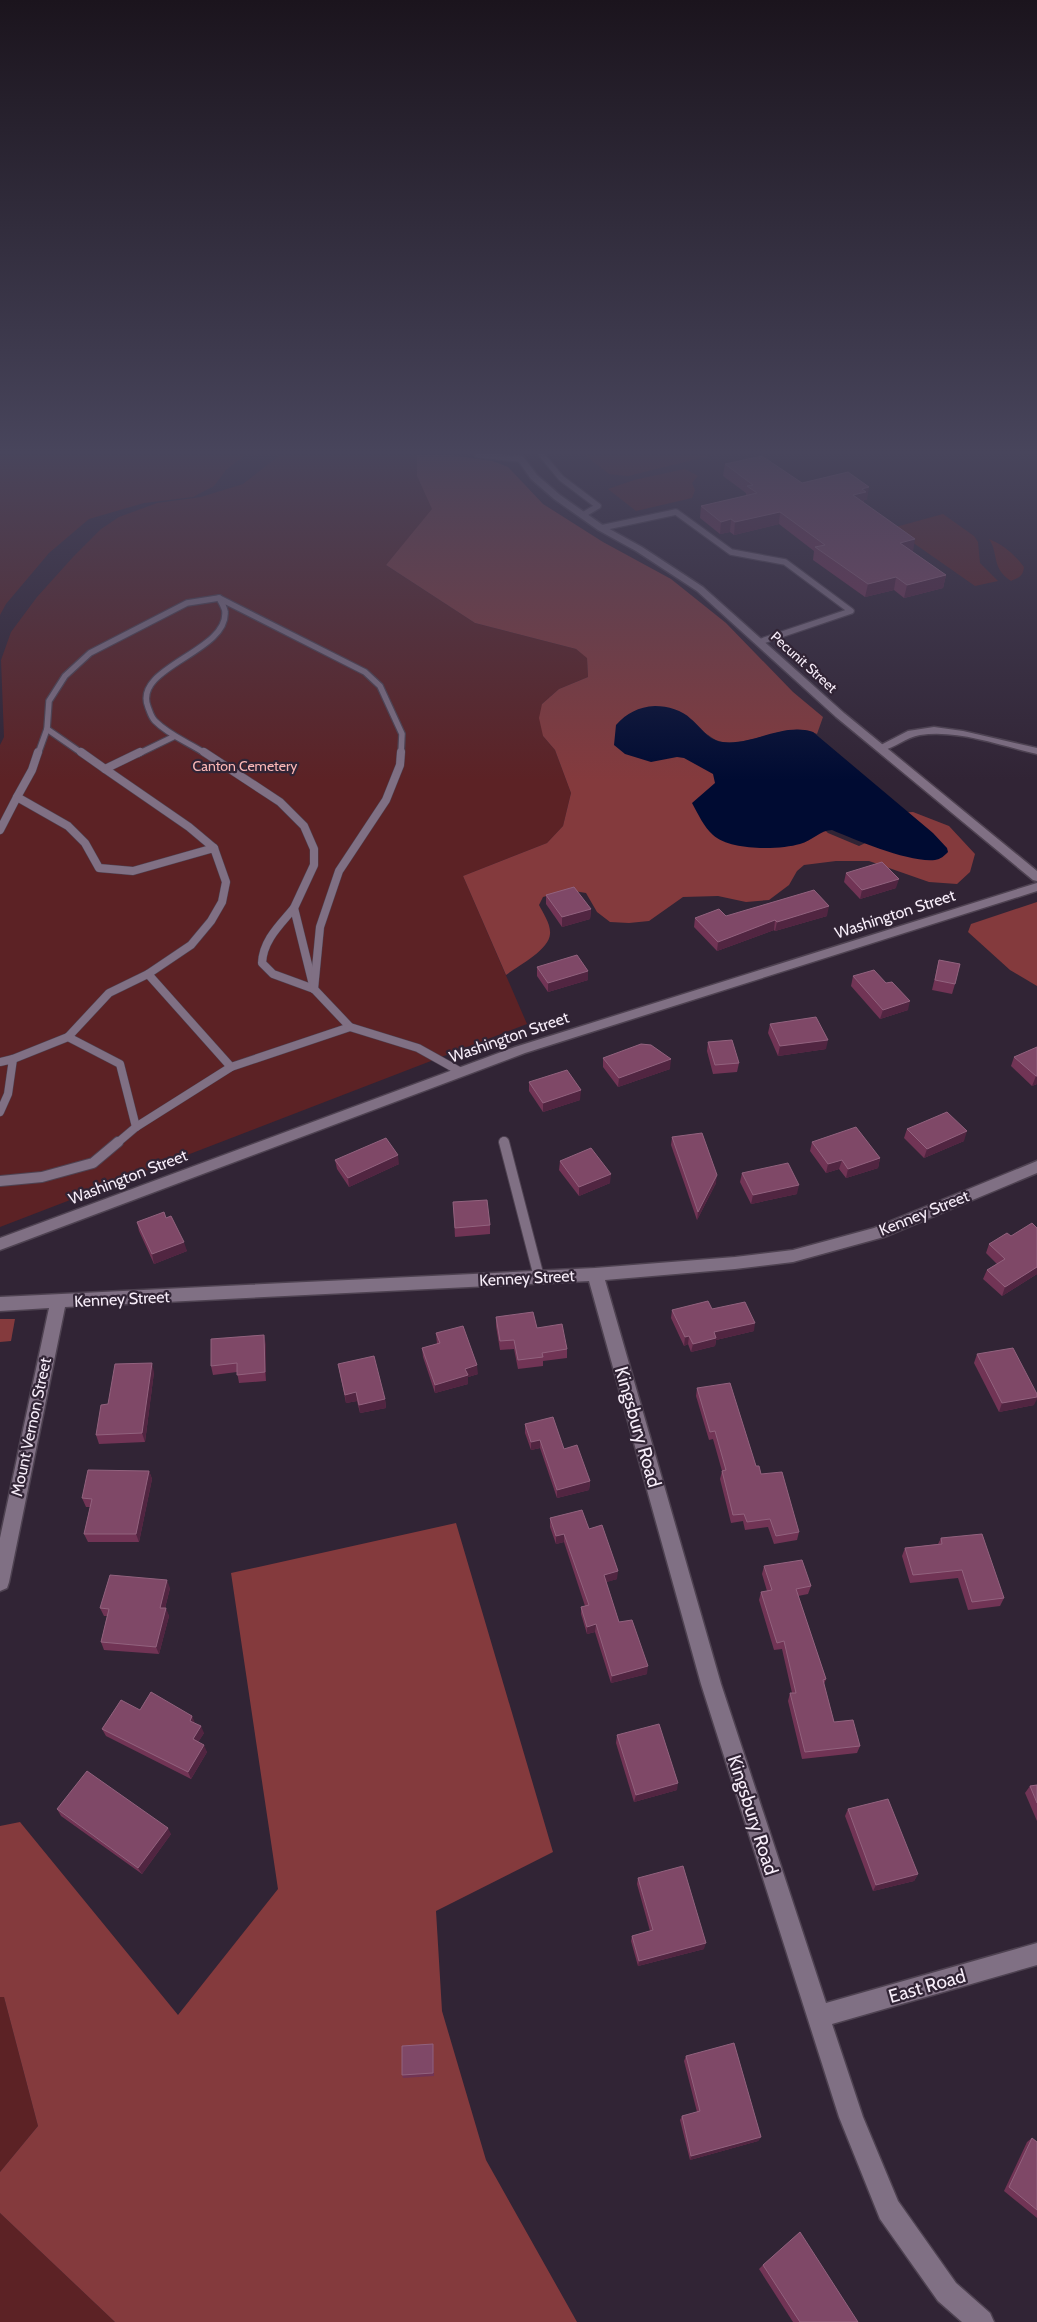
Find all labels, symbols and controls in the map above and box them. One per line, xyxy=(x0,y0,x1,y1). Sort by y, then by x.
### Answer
street label: Pecunit Street xyxy=(767,627,841,697)
park label: Canton Cemetery xyxy=(193,757,297,775)
street label: Washington Street xyxy=(832,885,958,942)
street label: Washington Street xyxy=(447,1007,572,1066)
street label: Washington Street xyxy=(66,1145,191,1208)
street label: Kenney Street xyxy=(876,1186,972,1240)
street label: Kenney Street xyxy=(479,1266,576,1290)
street label: Kenney Street xyxy=(74,1287,171,1311)
street label: Mount Vernon Street xyxy=(7,1355,55,1498)
street label: Kingsbury Road xyxy=(610,1364,666,1490)
street label: Kingsbury Road xyxy=(723,1752,783,1878)
street label: East Road xyxy=(886,1964,968,2008)

